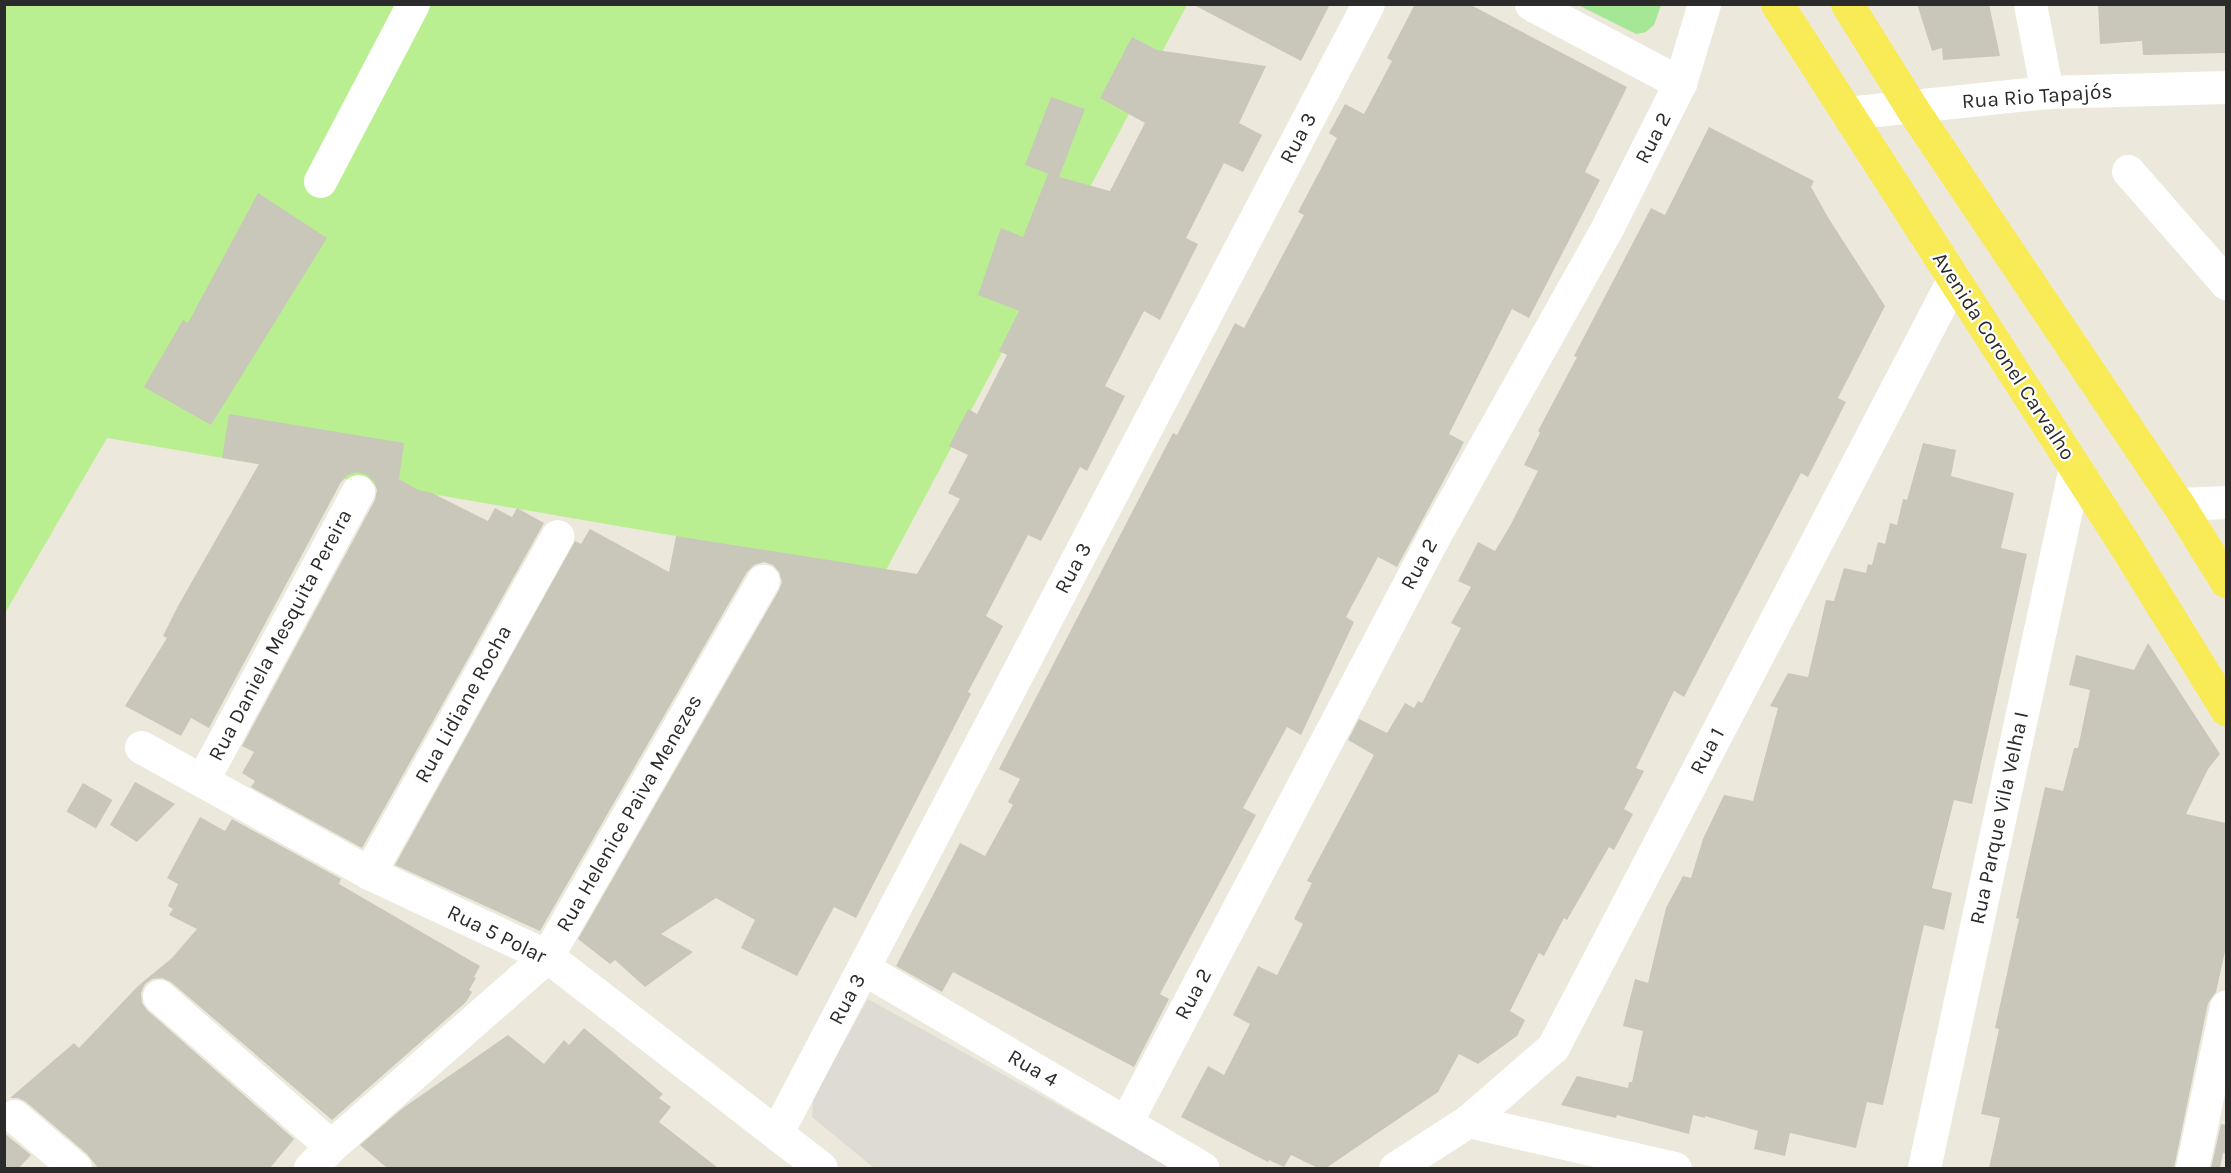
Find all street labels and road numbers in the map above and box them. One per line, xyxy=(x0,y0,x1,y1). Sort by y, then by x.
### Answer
street label: Rua Rio Tapajós xyxy=(1961,78,2113,114)
street label: Rua 3 xyxy=(1274,108,1322,168)
street label: Rua 2 xyxy=(1629,108,1677,168)
street label: Avenida Coronel Carvalho xyxy=(1927,247,2081,465)
street label: Rua Daniela Mesquita Pereira xyxy=(203,505,357,765)
street label: Rua 2 xyxy=(1395,534,1443,594)
street label: Rua 3 xyxy=(1049,538,1097,598)
street label: Rua Lidiane Rocha xyxy=(409,621,517,787)
street label: Rua Helenice Paiva Menezes xyxy=(551,690,707,936)
street label: Rua Parque Vila Velha I xyxy=(1964,709,2034,927)
street label: Rua 1 xyxy=(1684,723,1730,779)
street label: Rua 5 Polar xyxy=(443,899,551,969)
street label: Rua 2 xyxy=(1169,964,1217,1024)
street label: Rua 3 xyxy=(823,969,871,1029)
street label: Rua 4 xyxy=(1003,1044,1063,1092)

